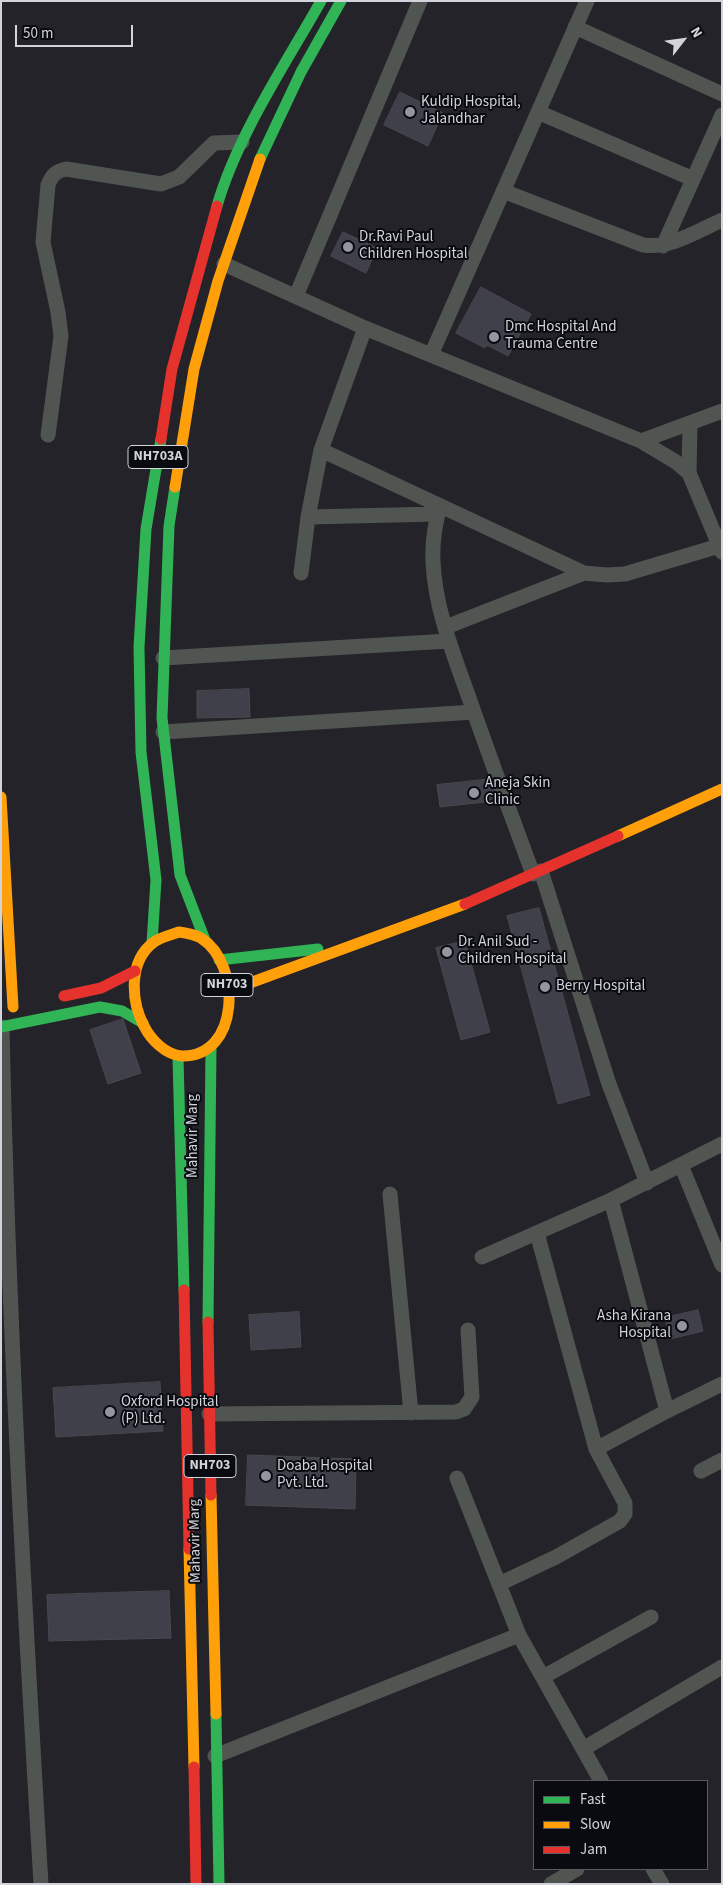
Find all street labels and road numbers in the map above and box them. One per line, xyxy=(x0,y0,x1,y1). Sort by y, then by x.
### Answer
road number: NH703A xyxy=(128,446,188,468)
road number: NH703 xyxy=(201,974,253,996)
street label: Mahavir Marg xyxy=(185,1094,203,1178)
road number: NH703 xyxy=(184,1454,236,1478)
street label: Mahavir Marg xyxy=(186,1499,206,1583)

